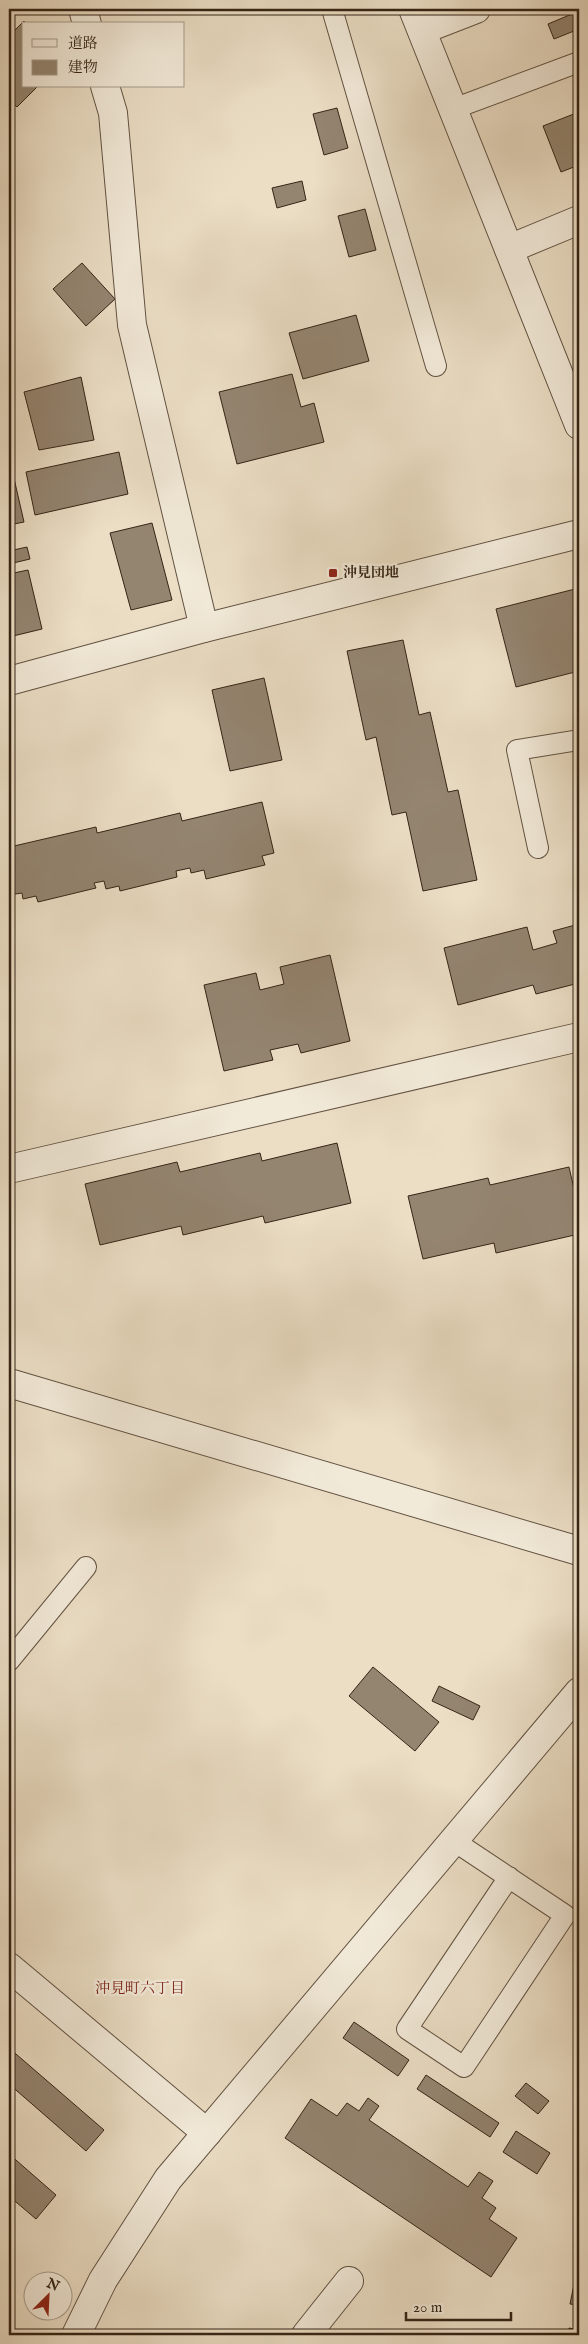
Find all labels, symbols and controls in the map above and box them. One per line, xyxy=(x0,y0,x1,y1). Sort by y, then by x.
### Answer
legend xyxy=(22,22,185,88)
text: 道路 xyxy=(68,34,98,53)
text: 建物 xyxy=(68,58,98,77)
place label: 沖見団地 xyxy=(343,564,399,582)
marker: 沖見団地 xyxy=(327,567,339,579)
district label: 沖見町六丁目 xyxy=(95,1979,185,1998)
north arrow xyxy=(22,2272,72,2322)
text: N xyxy=(43,2274,62,2296)
scale bar xyxy=(406,2289,510,2321)
text: 20 m xyxy=(413,2298,443,2317)

